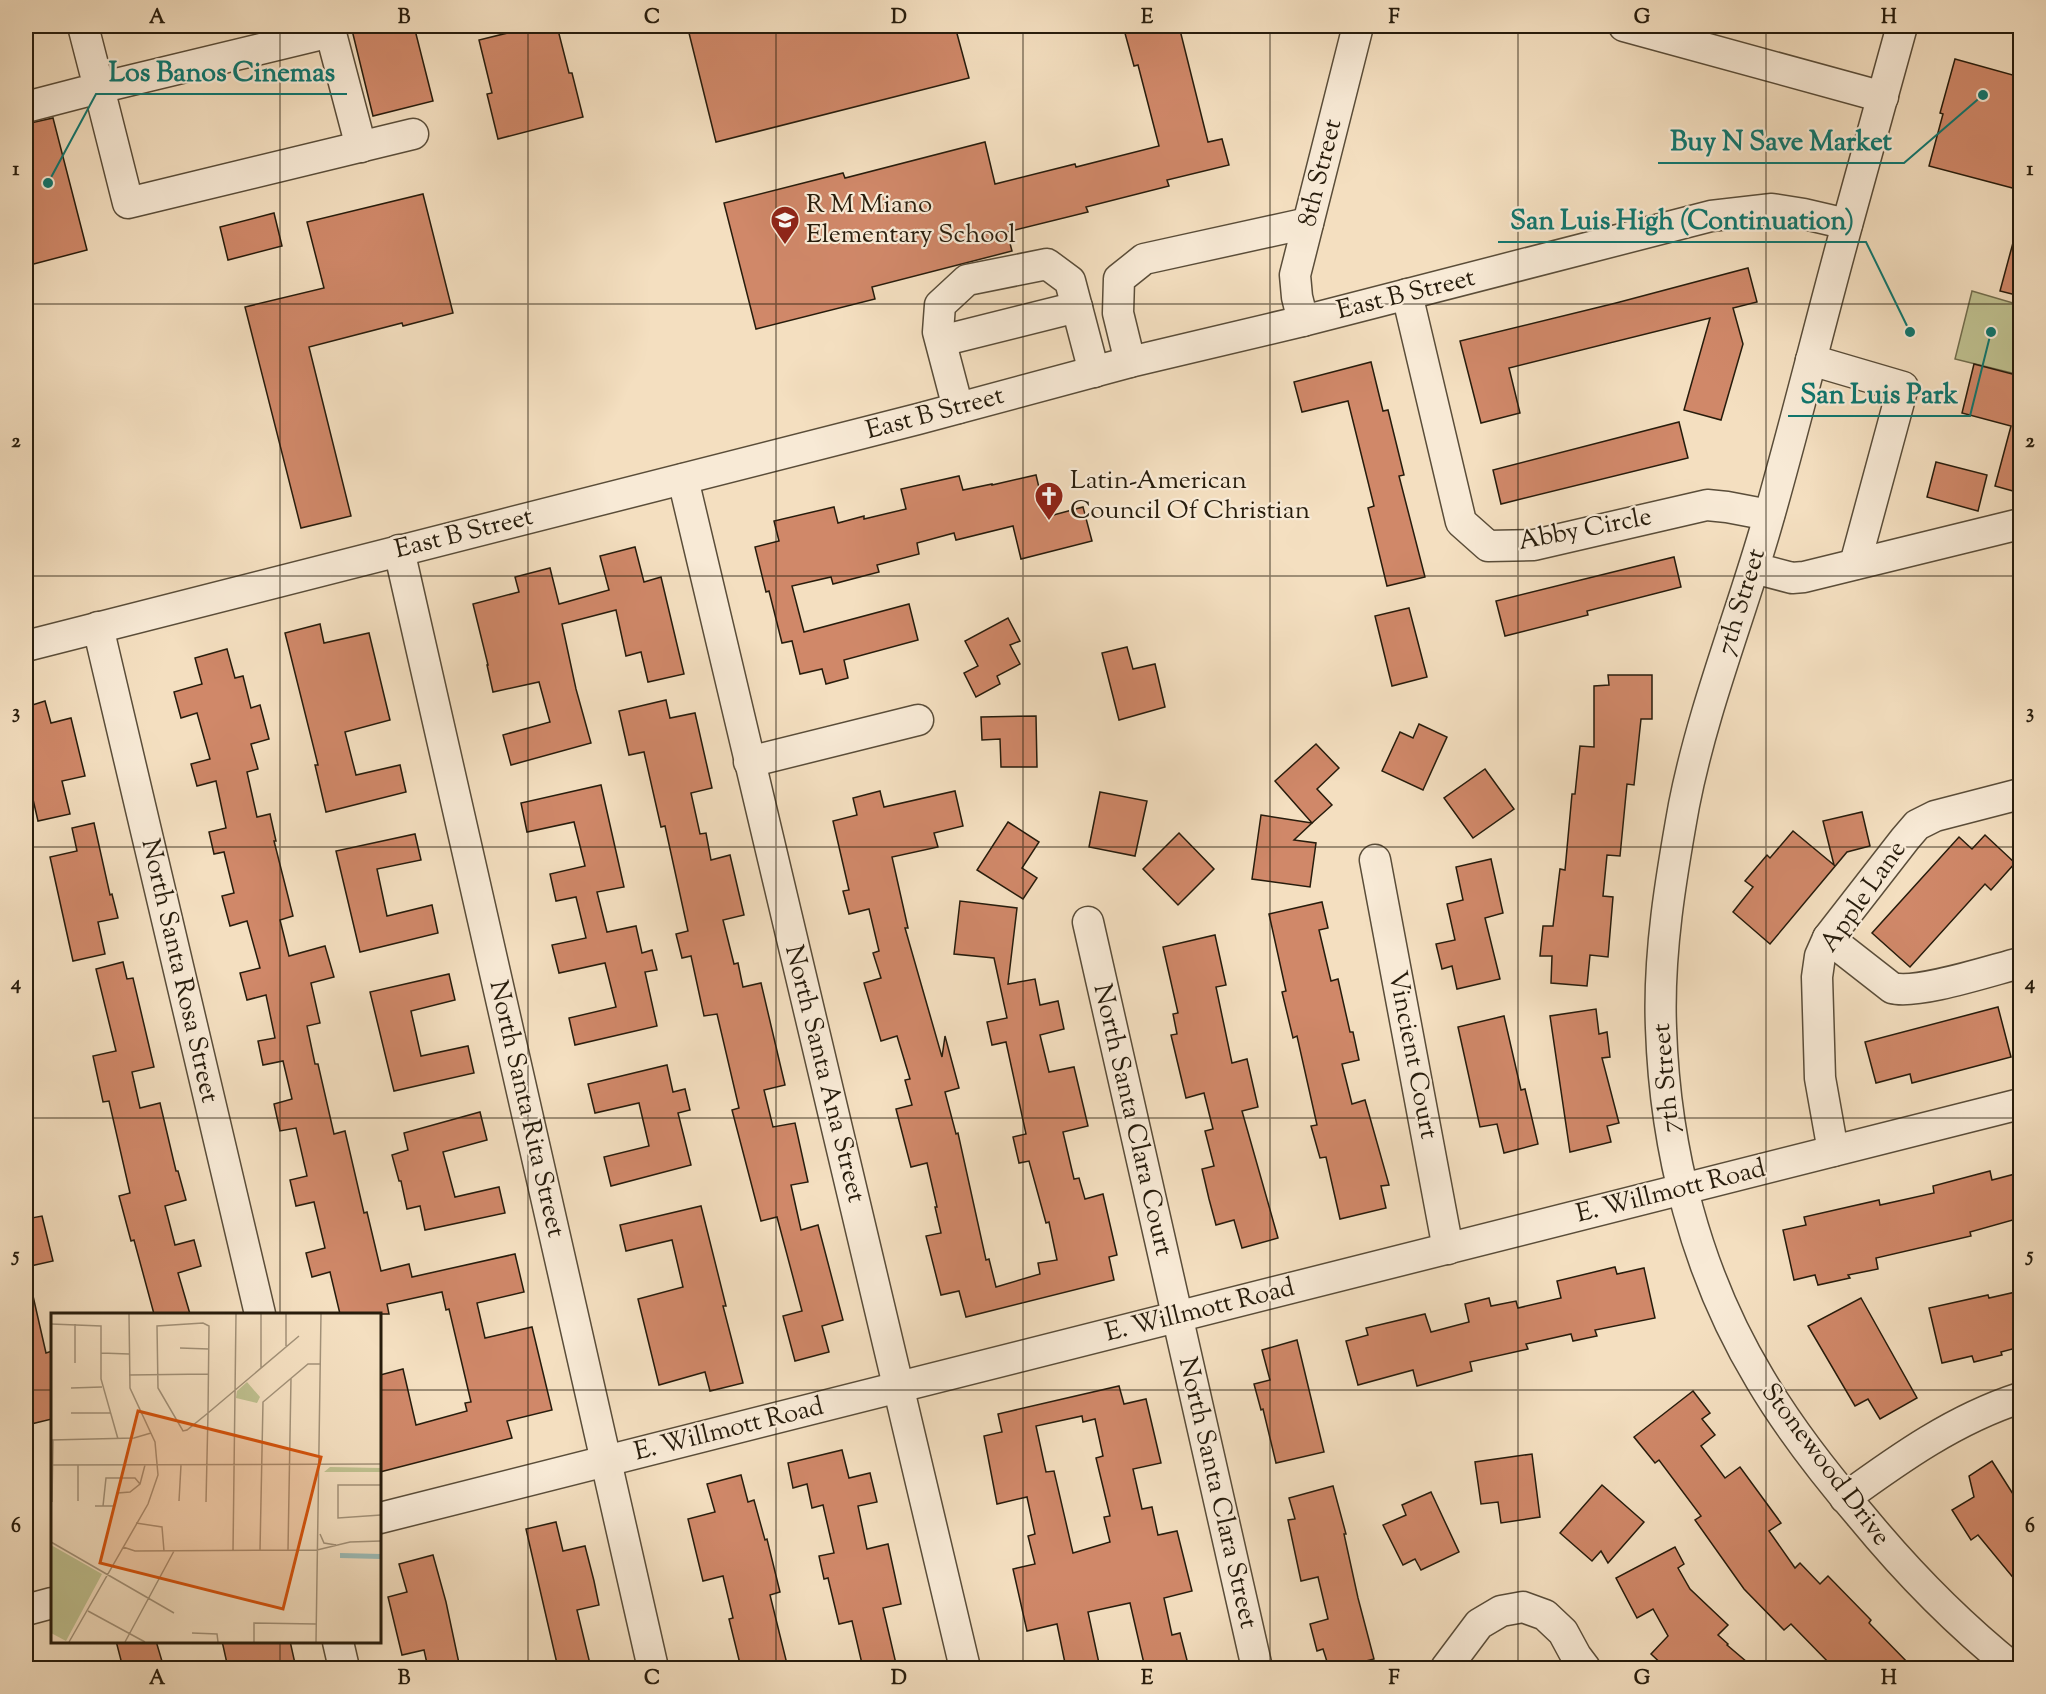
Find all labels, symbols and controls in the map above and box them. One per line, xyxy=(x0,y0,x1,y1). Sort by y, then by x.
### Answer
text: A xyxy=(149,4,166,33)
text: B xyxy=(398,4,411,33)
text: C xyxy=(644,4,660,33)
text: D xyxy=(891,4,907,33)
text: E xyxy=(1141,4,1154,33)
text: F xyxy=(1388,4,1400,33)
text: G xyxy=(1634,4,1651,33)
text: H xyxy=(1881,4,1897,33)
callout: Los Banos Cinemas xyxy=(96,49,347,94)
text: Los Banos Cinemas xyxy=(109,55,336,94)
street label: 8th Street xyxy=(1290,115,1352,231)
callout: Buy N Save Market xyxy=(1658,118,1904,163)
text: Buy N Save Market xyxy=(1670,124,1893,163)
text: 1 xyxy=(13,156,20,185)
text: 1 xyxy=(2027,156,2034,185)
place label: R M Miano Elementary School xyxy=(806,187,1016,254)
callout: San Luis High (Continuation) xyxy=(1498,197,1866,242)
text: San Luis High (Continuation) xyxy=(1510,203,1854,242)
school or university icon: R M Miano Elementary School xyxy=(769,204,801,246)
street label: East B Street xyxy=(1333,260,1479,330)
callout: San Luis Park xyxy=(1788,371,1970,416)
text: San Luis Park xyxy=(1800,377,1958,416)
street label: East B Street xyxy=(862,378,1008,450)
text: 2 xyxy=(11,428,21,457)
text: 2 xyxy=(2025,428,2035,457)
place label: Latin-American Council Of Christian xyxy=(1070,463,1310,530)
church icon: Latin-American Council Of Christian xyxy=(1033,480,1065,522)
street label: East B Street xyxy=(391,499,537,569)
street label: Abby Circle xyxy=(1515,499,1655,561)
street label: 7th Street xyxy=(1708,544,1776,660)
text: 3 xyxy=(12,699,20,728)
text: 3 xyxy=(2026,699,2034,728)
street label: Apple Lane xyxy=(1812,834,1916,960)
street label: North Santa Rosa Street xyxy=(131,835,227,1107)
street label: North Santa Ana Street xyxy=(774,941,874,1207)
street label: Vincient Court xyxy=(1378,968,1446,1142)
text: 4 xyxy=(10,970,21,999)
text: 4 xyxy=(2024,970,2035,999)
street label: North Santa Rita Street xyxy=(478,977,574,1241)
street label: North Santa Clara Court xyxy=(1083,980,1181,1260)
street label: 7th Street xyxy=(1644,1022,1690,1134)
street label: E. Willmott Road xyxy=(1572,1150,1770,1233)
text: 5 xyxy=(11,1242,20,1271)
text: 5 xyxy=(2025,1242,2034,1271)
street label: E. Willmott Road xyxy=(1101,1269,1299,1352)
inset map xyxy=(51,1313,381,1643)
street label: North Santa Clara Street xyxy=(1168,1354,1266,1632)
street label: Stonewood Drive xyxy=(1751,1376,1899,1554)
street label: E. Willmott Road xyxy=(630,1388,828,1471)
text: 6 xyxy=(11,1513,21,1542)
text: 6 xyxy=(2025,1513,2035,1542)
text: A xyxy=(149,1665,166,1694)
text: B xyxy=(398,1665,411,1694)
text: C xyxy=(644,1665,660,1694)
text: D xyxy=(891,1665,907,1694)
text: E xyxy=(1141,1665,1154,1694)
text: F xyxy=(1388,1665,1400,1694)
text: G xyxy=(1634,1665,1651,1694)
text: H xyxy=(1881,1665,1897,1694)

